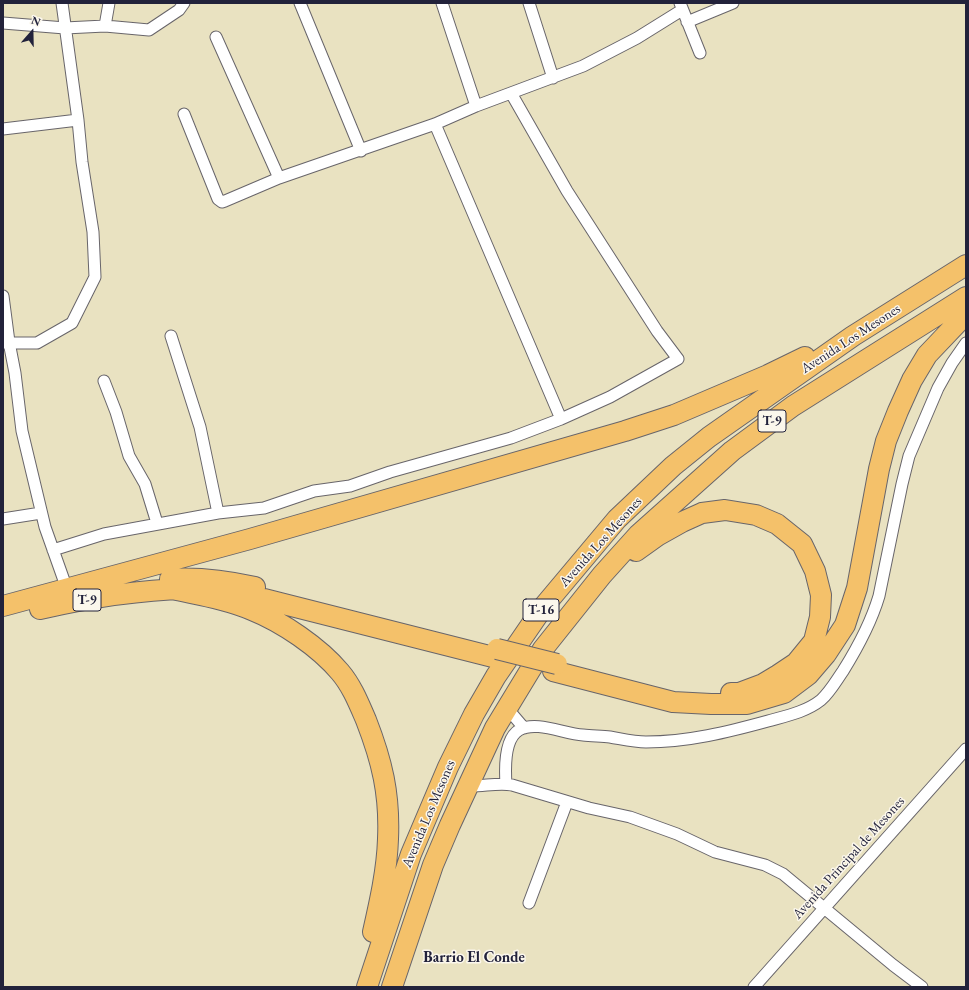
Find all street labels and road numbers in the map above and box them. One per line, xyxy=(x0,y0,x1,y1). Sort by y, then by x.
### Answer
street label: Avenida Los Mesones xyxy=(798,301,904,377)
road number: T-9 xyxy=(758,410,786,432)
street label: Avenida Los Mesones xyxy=(556,494,646,590)
road number: T-9 xyxy=(73,589,101,611)
road number: T-16 xyxy=(523,599,559,621)
street label: Avenida Los Mesones xyxy=(399,758,459,870)
street label: Avenida Principal de Mesones xyxy=(789,793,909,923)

